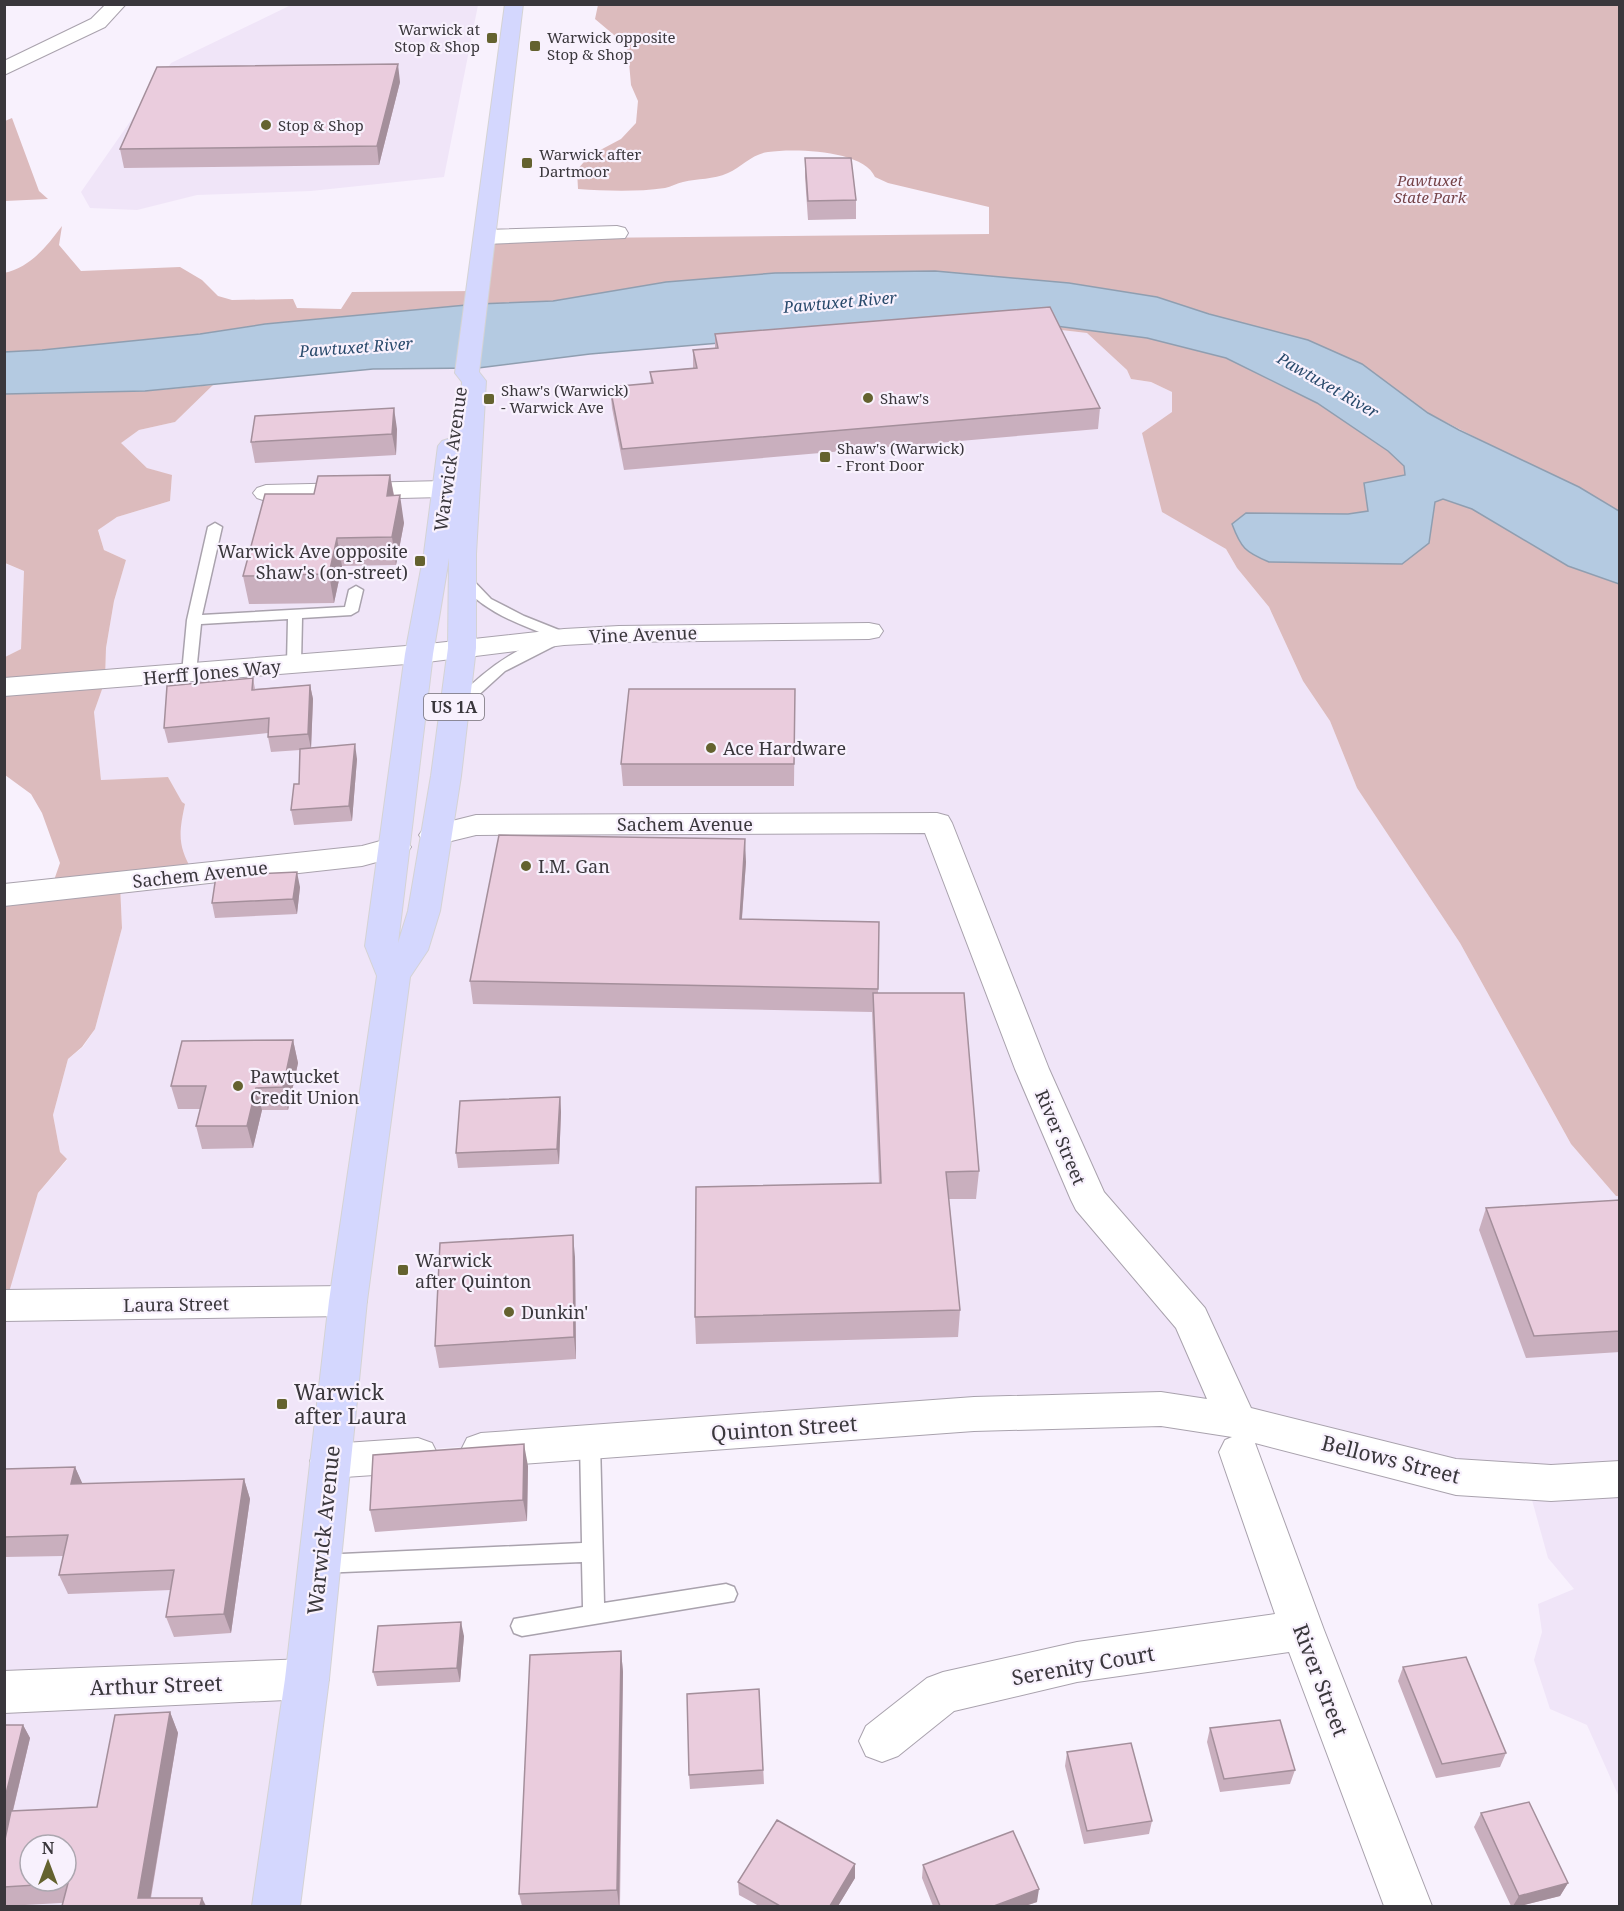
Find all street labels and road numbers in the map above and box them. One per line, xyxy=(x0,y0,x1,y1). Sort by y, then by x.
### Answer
street label: Warwick Avenue xyxy=(428,385,472,533)
street label: Vine Avenue xyxy=(589,620,697,648)
street label: Herff Jones Way xyxy=(142,654,283,690)
road number: US 1A xyxy=(424,694,484,720)
street label: Sachem Avenue xyxy=(617,812,753,836)
street label: Sachem Avenue xyxy=(131,855,269,893)
street label: River Street xyxy=(1030,1086,1092,1188)
street label: Laura Street xyxy=(123,1291,229,1317)
street label: Quinton Street xyxy=(710,1409,858,1447)
street label: Bellows Street xyxy=(1319,1428,1463,1490)
street label: Warwick Avenue xyxy=(300,1444,346,1616)
street label: River Street xyxy=(1287,1620,1355,1740)
street label: Serenity Court xyxy=(1009,1639,1157,1691)
street label: Arthur Street xyxy=(89,1669,223,1701)

